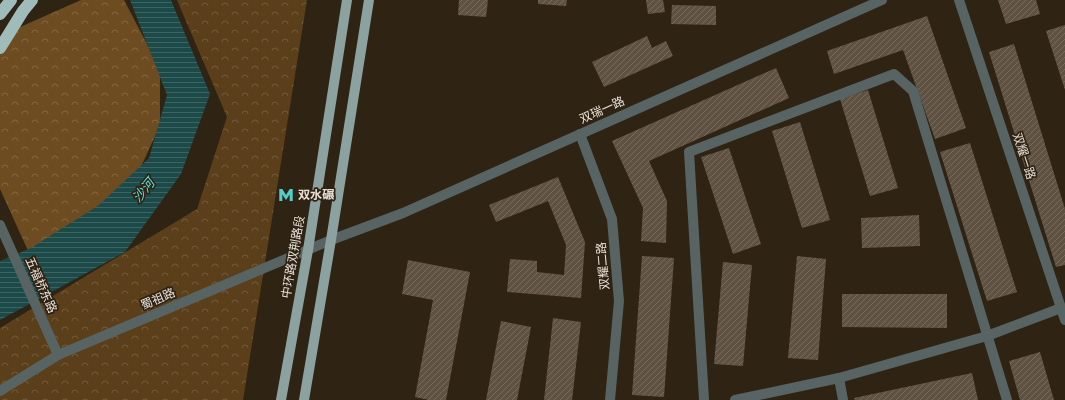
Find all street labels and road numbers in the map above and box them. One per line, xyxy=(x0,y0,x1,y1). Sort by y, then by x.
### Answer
street label: 双瑞一路 xyxy=(577,94,627,126)
street label: 双耀一路 xyxy=(1010,131,1038,181)
street label: 中环路双荆路段 xyxy=(279,214,307,300)
street label: 双耀二路 xyxy=(594,241,612,291)
street label: 五福桥东路 xyxy=(22,255,60,315)
street label: 蜀祖路 xyxy=(139,286,177,312)

